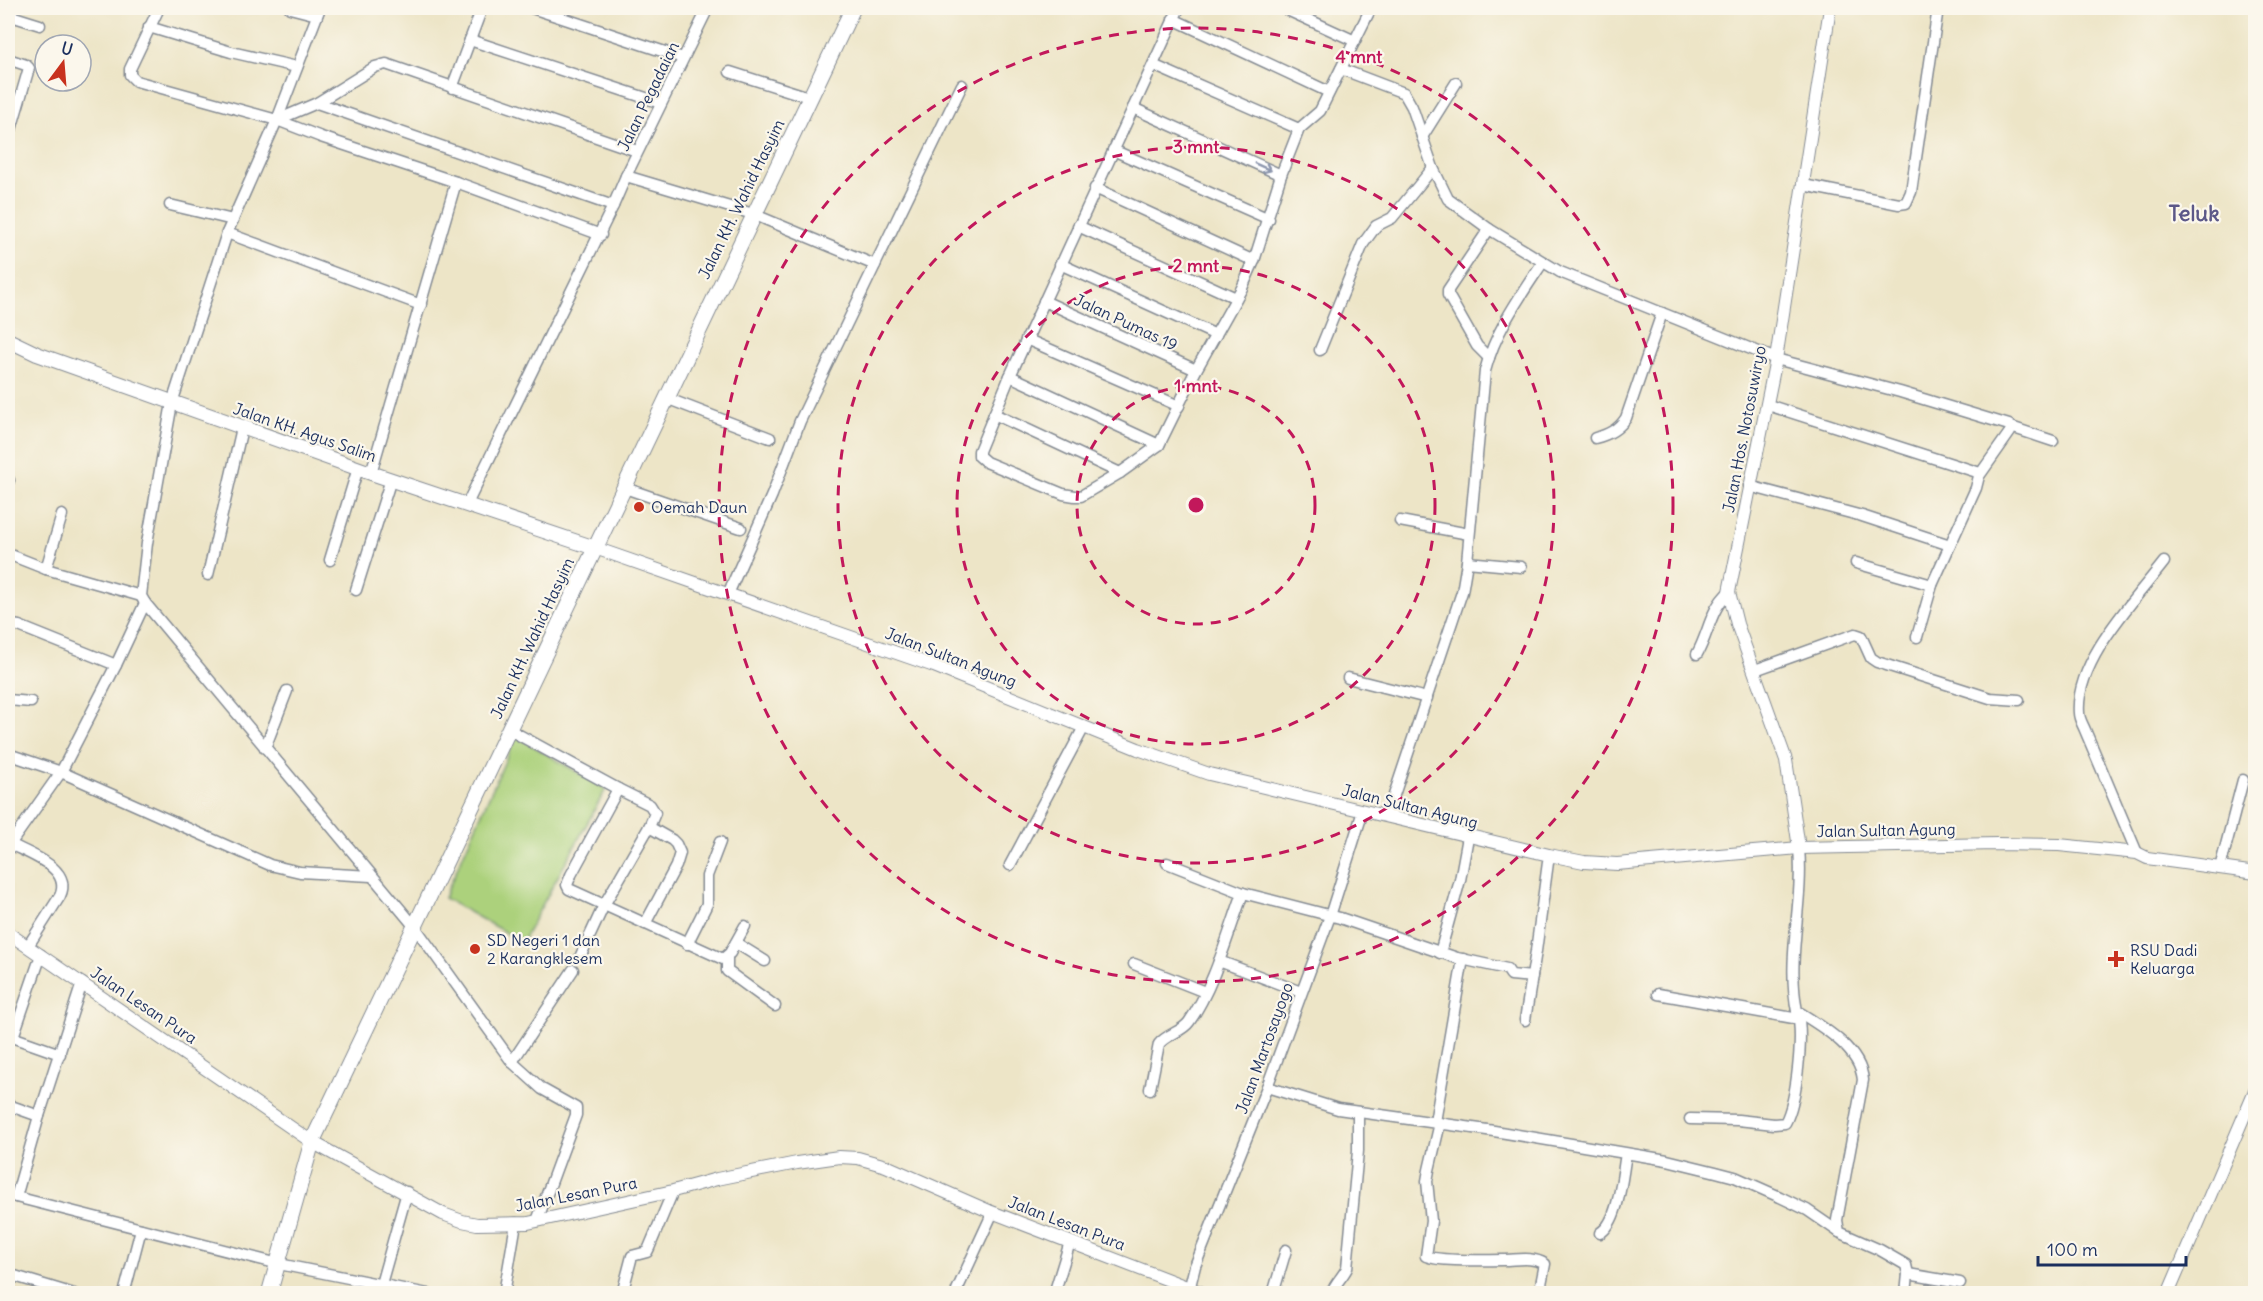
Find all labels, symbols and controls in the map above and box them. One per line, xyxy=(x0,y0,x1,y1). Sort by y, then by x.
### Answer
north arrow xyxy=(33,33,93,93)
text: U xyxy=(59,37,75,60)
street label: Jalan Pegadaian xyxy=(613,38,683,154)
text: 4 mnt xyxy=(1336,45,1383,68)
street label: Jalan KH. Wahid Hasyim xyxy=(694,116,788,282)
text: 3 mnt xyxy=(1173,135,1220,158)
one-way arrow xyxy=(1253,162,1271,173)
district label: Teluk xyxy=(2169,199,2219,227)
text: 2 mnt xyxy=(1173,254,1220,277)
street label: Jalan Pumas 19 xyxy=(1071,289,1181,355)
street label: Jalan Hos. Notosuwiryo xyxy=(1718,344,1770,514)
text: 1 mnt xyxy=(1174,374,1219,397)
street label: Jalan KH. Agus Salim xyxy=(231,398,379,466)
centre of rings xyxy=(1186,495,1206,515)
place label: Oemah Daun xyxy=(651,497,747,517)
marker: Oemah Daun xyxy=(632,500,646,514)
street label: Jalan KH. Wahid Hasyim xyxy=(486,554,578,722)
street label: Jalan Sultan Agung xyxy=(882,623,1020,691)
street label: Jalan Sultan Agung xyxy=(1340,779,1480,833)
street label: Jalan Sultan Agung xyxy=(1816,819,1956,841)
place label: SD Negeri 1 dan 2 Karangklesem xyxy=(487,930,602,968)
place label: RSU Dadi Keluarga xyxy=(2130,940,2197,978)
marker: SD Negeri 1 dan 2 Karangklesem xyxy=(468,942,482,956)
marker: RSU Dadi Keluarga xyxy=(2107,950,2125,968)
street label: Jalan Lesan Pura xyxy=(87,962,201,1048)
street label: Jalan Martosayogo xyxy=(1231,980,1297,1116)
street label: Jalan Lesan Pura xyxy=(513,1172,639,1216)
street label: Jalan Lesan Pura xyxy=(1006,1191,1128,1255)
scale bar xyxy=(2038,1229,2186,1267)
text: 100 m xyxy=(2047,1238,2098,1261)

